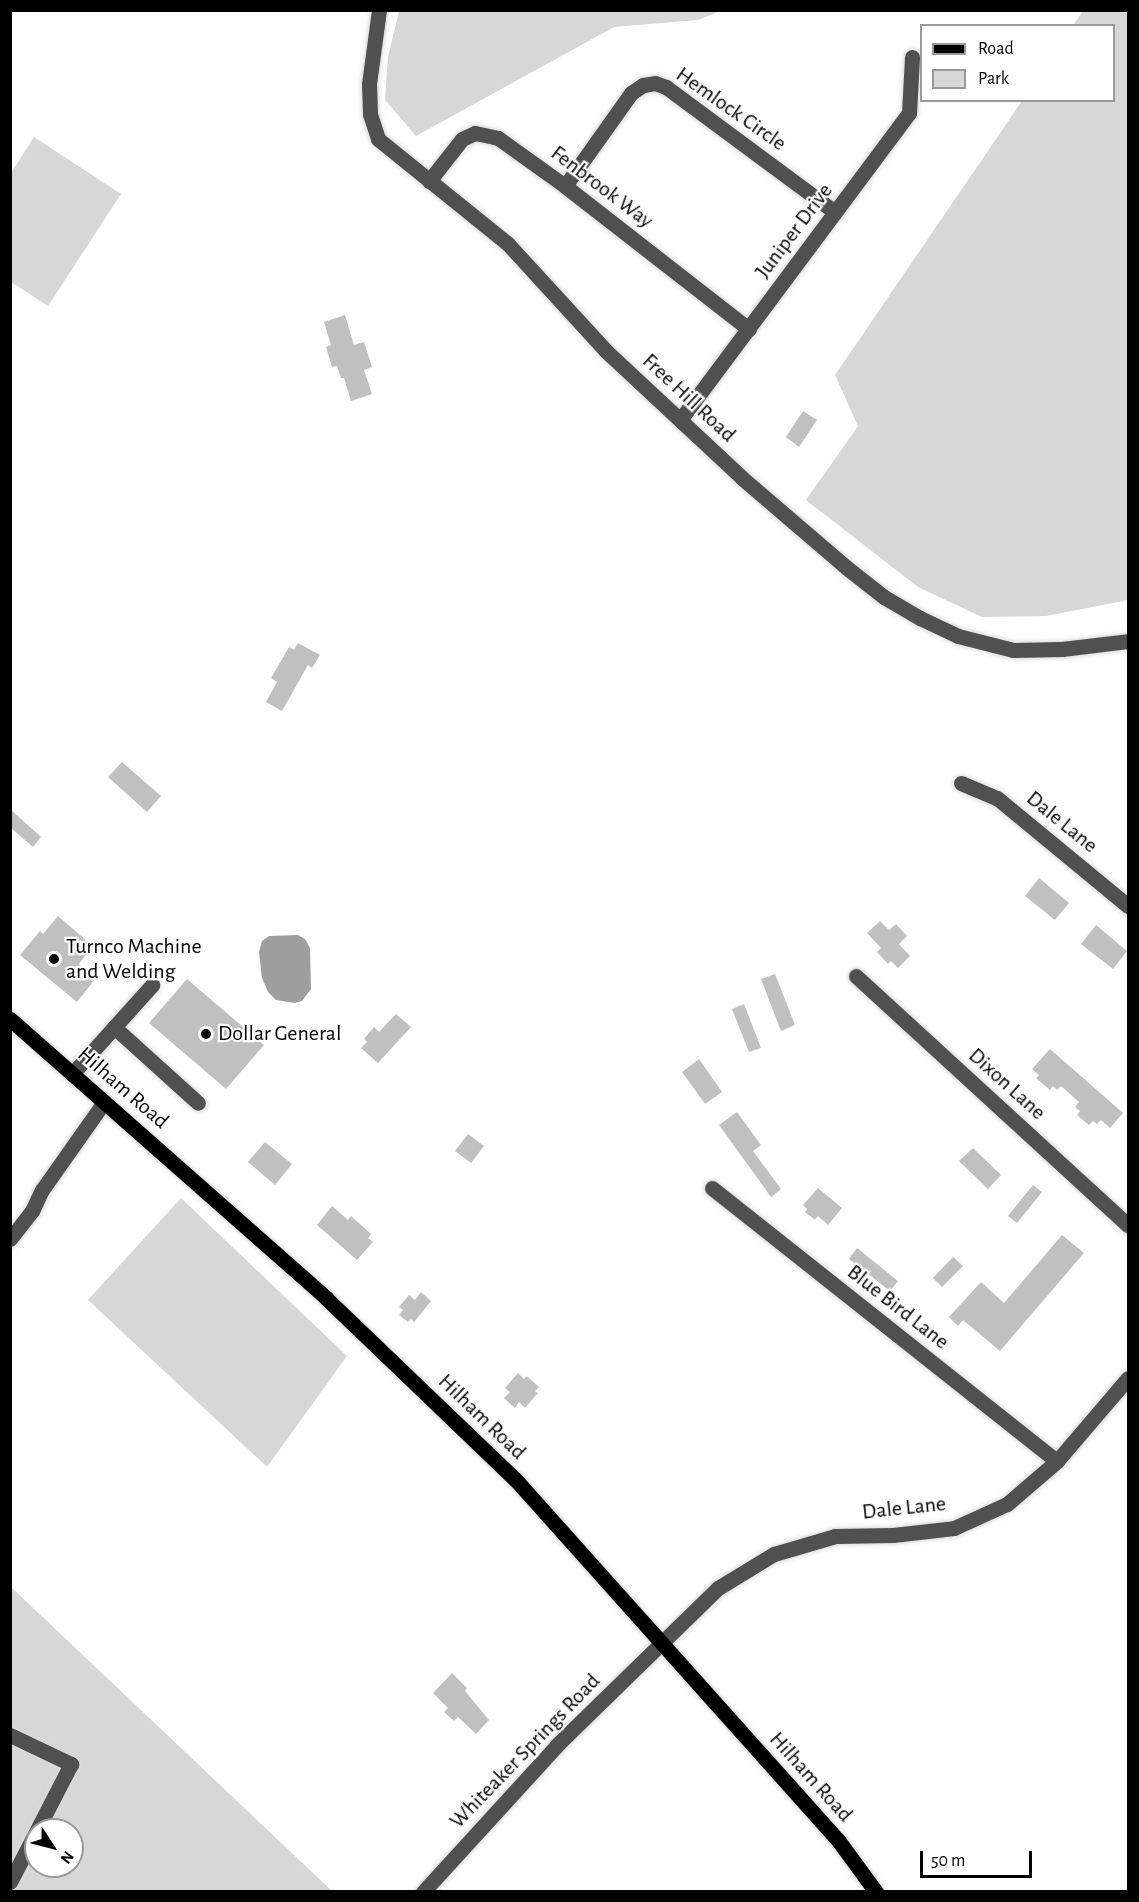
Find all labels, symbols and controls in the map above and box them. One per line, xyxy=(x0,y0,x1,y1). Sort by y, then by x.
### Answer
legend xyxy=(920,24,1115,102)
text: Road xyxy=(978,40,1014,58)
street label: Hemlock Circle xyxy=(671,61,791,157)
text: Park xyxy=(978,70,1009,88)
street label: Fenbrook Way xyxy=(546,140,658,234)
street label: Juniper Drive xyxy=(750,178,838,284)
street label: Free Hill Road xyxy=(637,348,741,448)
street label: Dale Lane xyxy=(1021,785,1103,859)
place label: Turnco Machine and Welding xyxy=(66,933,202,984)
marker: Turnco Machine and Welding xyxy=(47,952,61,966)
place label: Dollar General xyxy=(218,1021,341,1047)
marker: Dollar General xyxy=(199,1027,213,1041)
street label: Hilham Road xyxy=(72,1041,174,1135)
street label: Dixon Lane xyxy=(963,1042,1051,1126)
street label: Blue Bird Lane xyxy=(842,1259,954,1355)
street label: Hilham Road xyxy=(432,1369,532,1465)
street label: Dale Lane xyxy=(861,1490,947,1526)
street label: Whiteaker Springs Road xyxy=(444,1668,606,1834)
street label: Hilham Road xyxy=(764,1726,858,1828)
north arrow xyxy=(24,1818,84,1878)
scale bar xyxy=(923,1839,1036,1877)
text: N xyxy=(57,1848,77,1867)
text: 50 m xyxy=(931,1852,965,1870)

